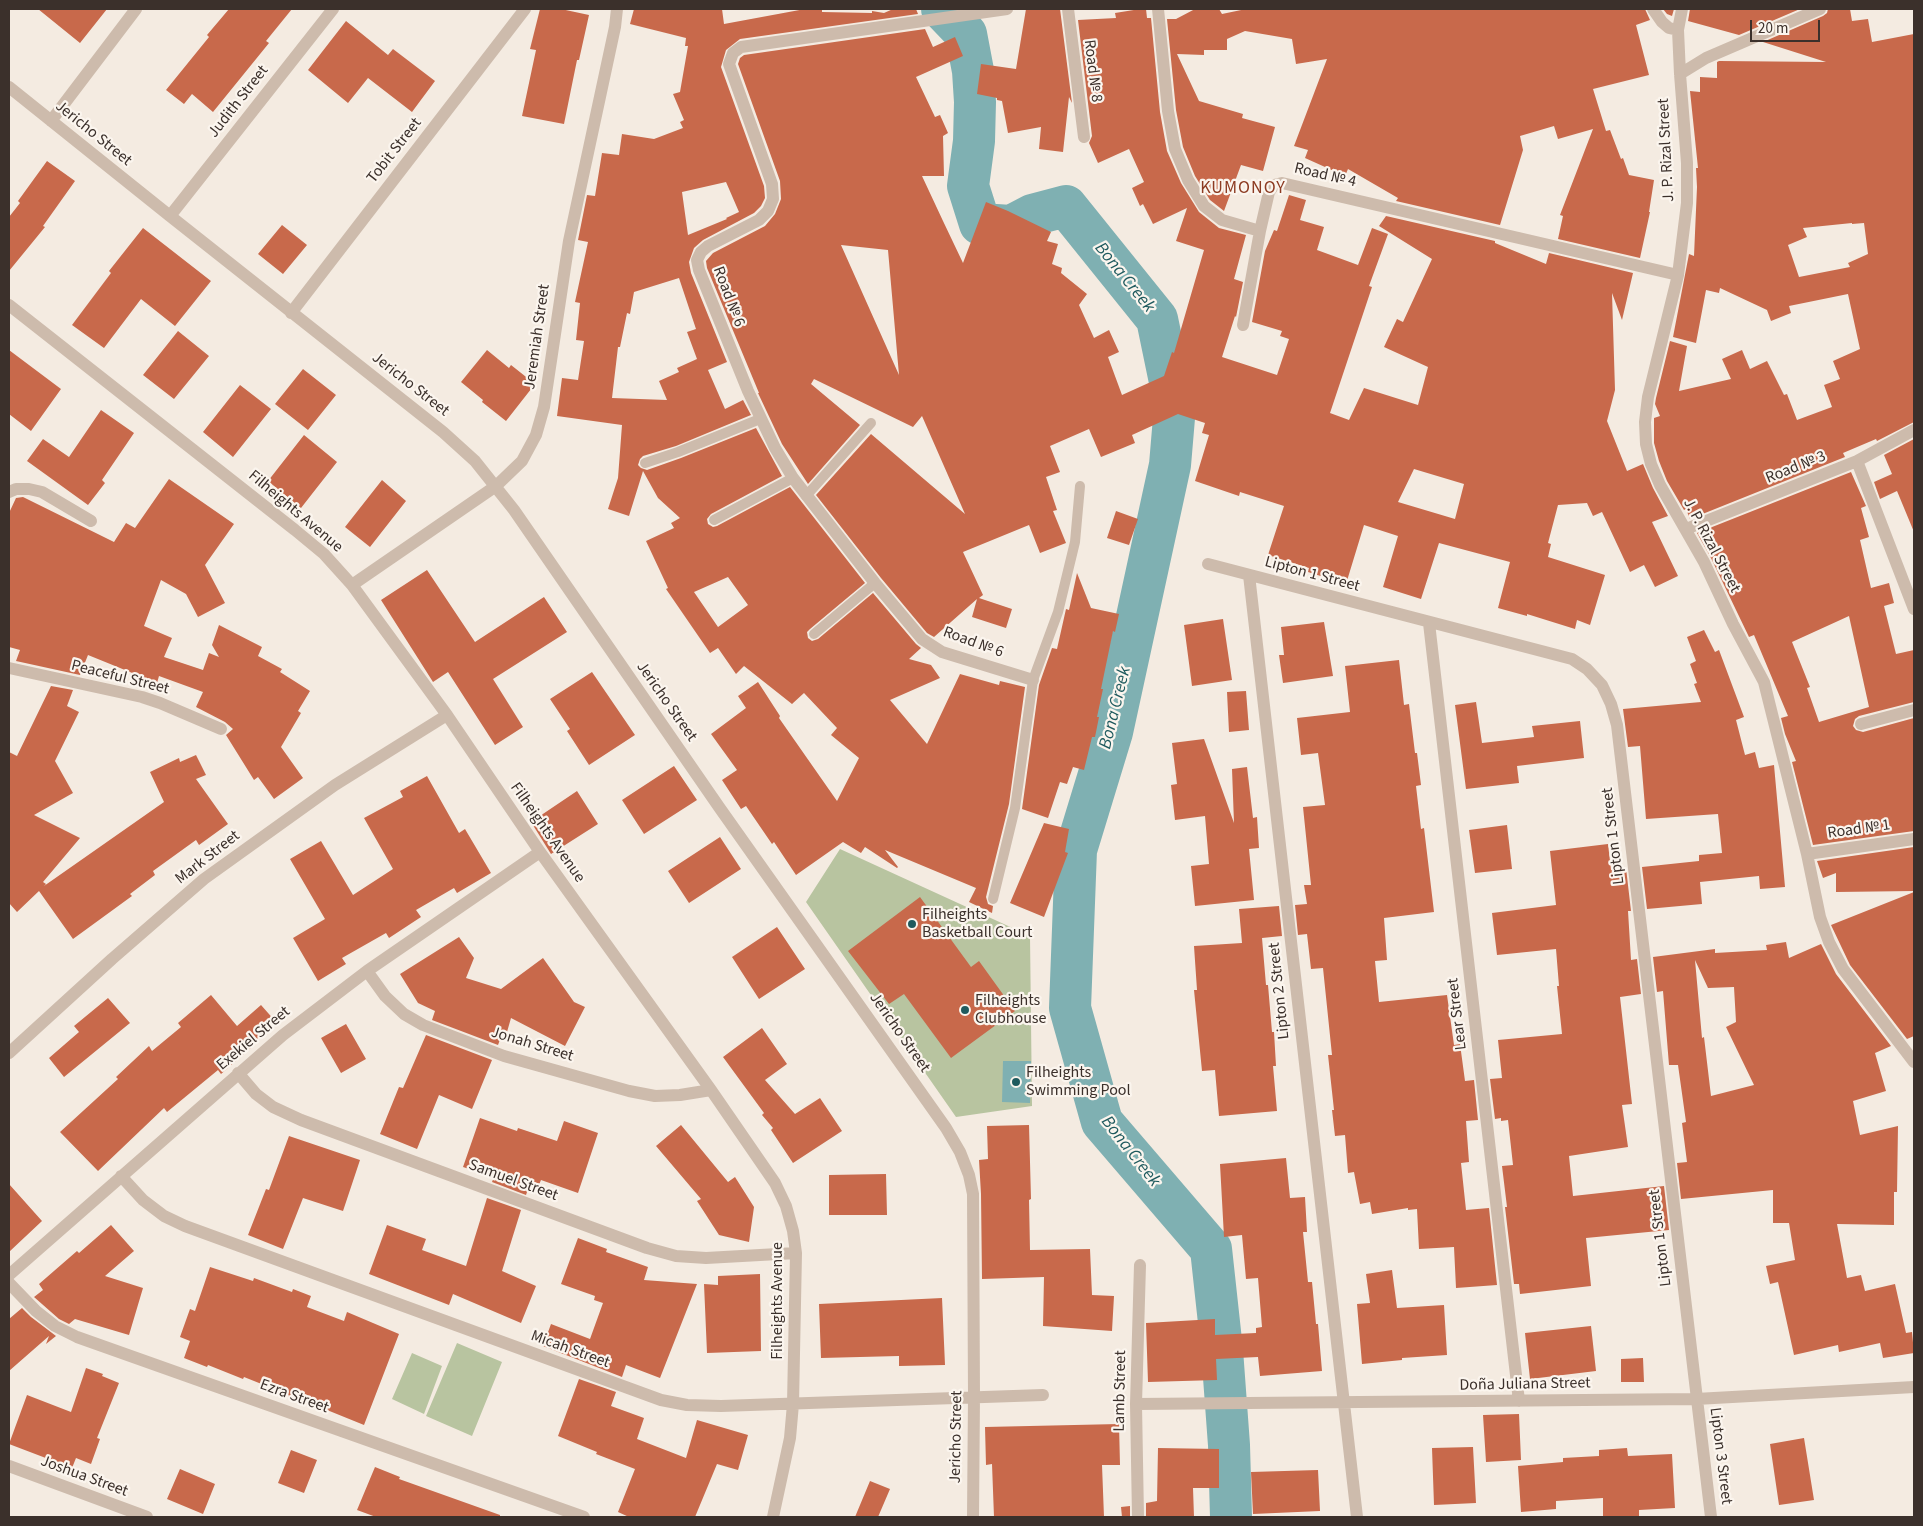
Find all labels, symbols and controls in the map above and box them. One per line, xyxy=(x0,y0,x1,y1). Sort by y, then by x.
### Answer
scale bar xyxy=(1753,10,1823,42)
text: 20 m xyxy=(1758,18,1788,39)
street label: Road № 8 xyxy=(1079,39,1105,103)
street label: Judith Street xyxy=(205,62,273,142)
street label: Jericho Street xyxy=(51,97,135,171)
street label: J. P. Rizal Street xyxy=(1655,98,1679,202)
street label: Tobit Street xyxy=(364,114,426,188)
street label: Road № 4 xyxy=(1292,160,1358,192)
district label: KUMONOY xyxy=(1199,178,1287,200)
water label: Bona Creek xyxy=(1089,239,1159,317)
street label: Road № 6 xyxy=(708,264,748,330)
street label: Jeremiah Street xyxy=(521,283,555,391)
street label: Jericho Street xyxy=(367,349,453,421)
street label: Road № 3 xyxy=(1763,447,1829,489)
street label: Filheights Avenue xyxy=(244,467,346,557)
street label: J. P. Rizal Street xyxy=(1678,496,1744,596)
street label: Lipton 1 Street xyxy=(1262,553,1362,597)
street label: Road № 6 xyxy=(940,623,1006,663)
street label: Peaceful Street xyxy=(69,657,171,699)
street label: Jericho Street xyxy=(631,658,701,746)
water label: Bona Creek xyxy=(1095,665,1137,751)
street label: Filheights Avenue xyxy=(505,779,589,887)
street label: Lipton 1 Street xyxy=(1599,787,1629,885)
street label: Road № 1 xyxy=(1826,816,1892,844)
street label: Mark Street xyxy=(172,827,244,889)
place label: Filheights Basketball Court xyxy=(922,905,1033,943)
marker: Filheights Basketball Court xyxy=(906,918,918,930)
street label: Lipton 2 Street xyxy=(1265,942,1295,1040)
street label: Lear Street xyxy=(1444,977,1472,1051)
street label: Jericho Street xyxy=(864,989,934,1077)
place label: Filheights Clubhouse xyxy=(975,991,1046,1029)
street label: Exekiel Street xyxy=(213,1003,295,1075)
marker: Filheights Clubhouse xyxy=(959,1004,971,1016)
street label: Jonah Street xyxy=(488,1023,576,1067)
place label: Filheights Swimming Pool xyxy=(1026,1063,1131,1101)
marker: Filheights Swimming Pool xyxy=(1010,1076,1022,1088)
water label: Bona Creek xyxy=(1096,1112,1164,1192)
street label: Samuel Street xyxy=(466,1156,560,1206)
street label: Lipton 1 Street xyxy=(1646,1189,1676,1287)
street label: Filheights Avenue xyxy=(768,1242,788,1360)
street label: Micah Street xyxy=(528,1327,612,1373)
street label: Lamb Street xyxy=(1111,1350,1131,1432)
street label: Doña Juliana Street xyxy=(1459,1374,1591,1396)
street label: Ezra Street xyxy=(257,1376,331,1418)
street label: Jericho Street xyxy=(947,1390,967,1484)
street label: Lipton 3 Street xyxy=(1705,1407,1735,1505)
street label: Joshua Street xyxy=(38,1452,130,1502)

